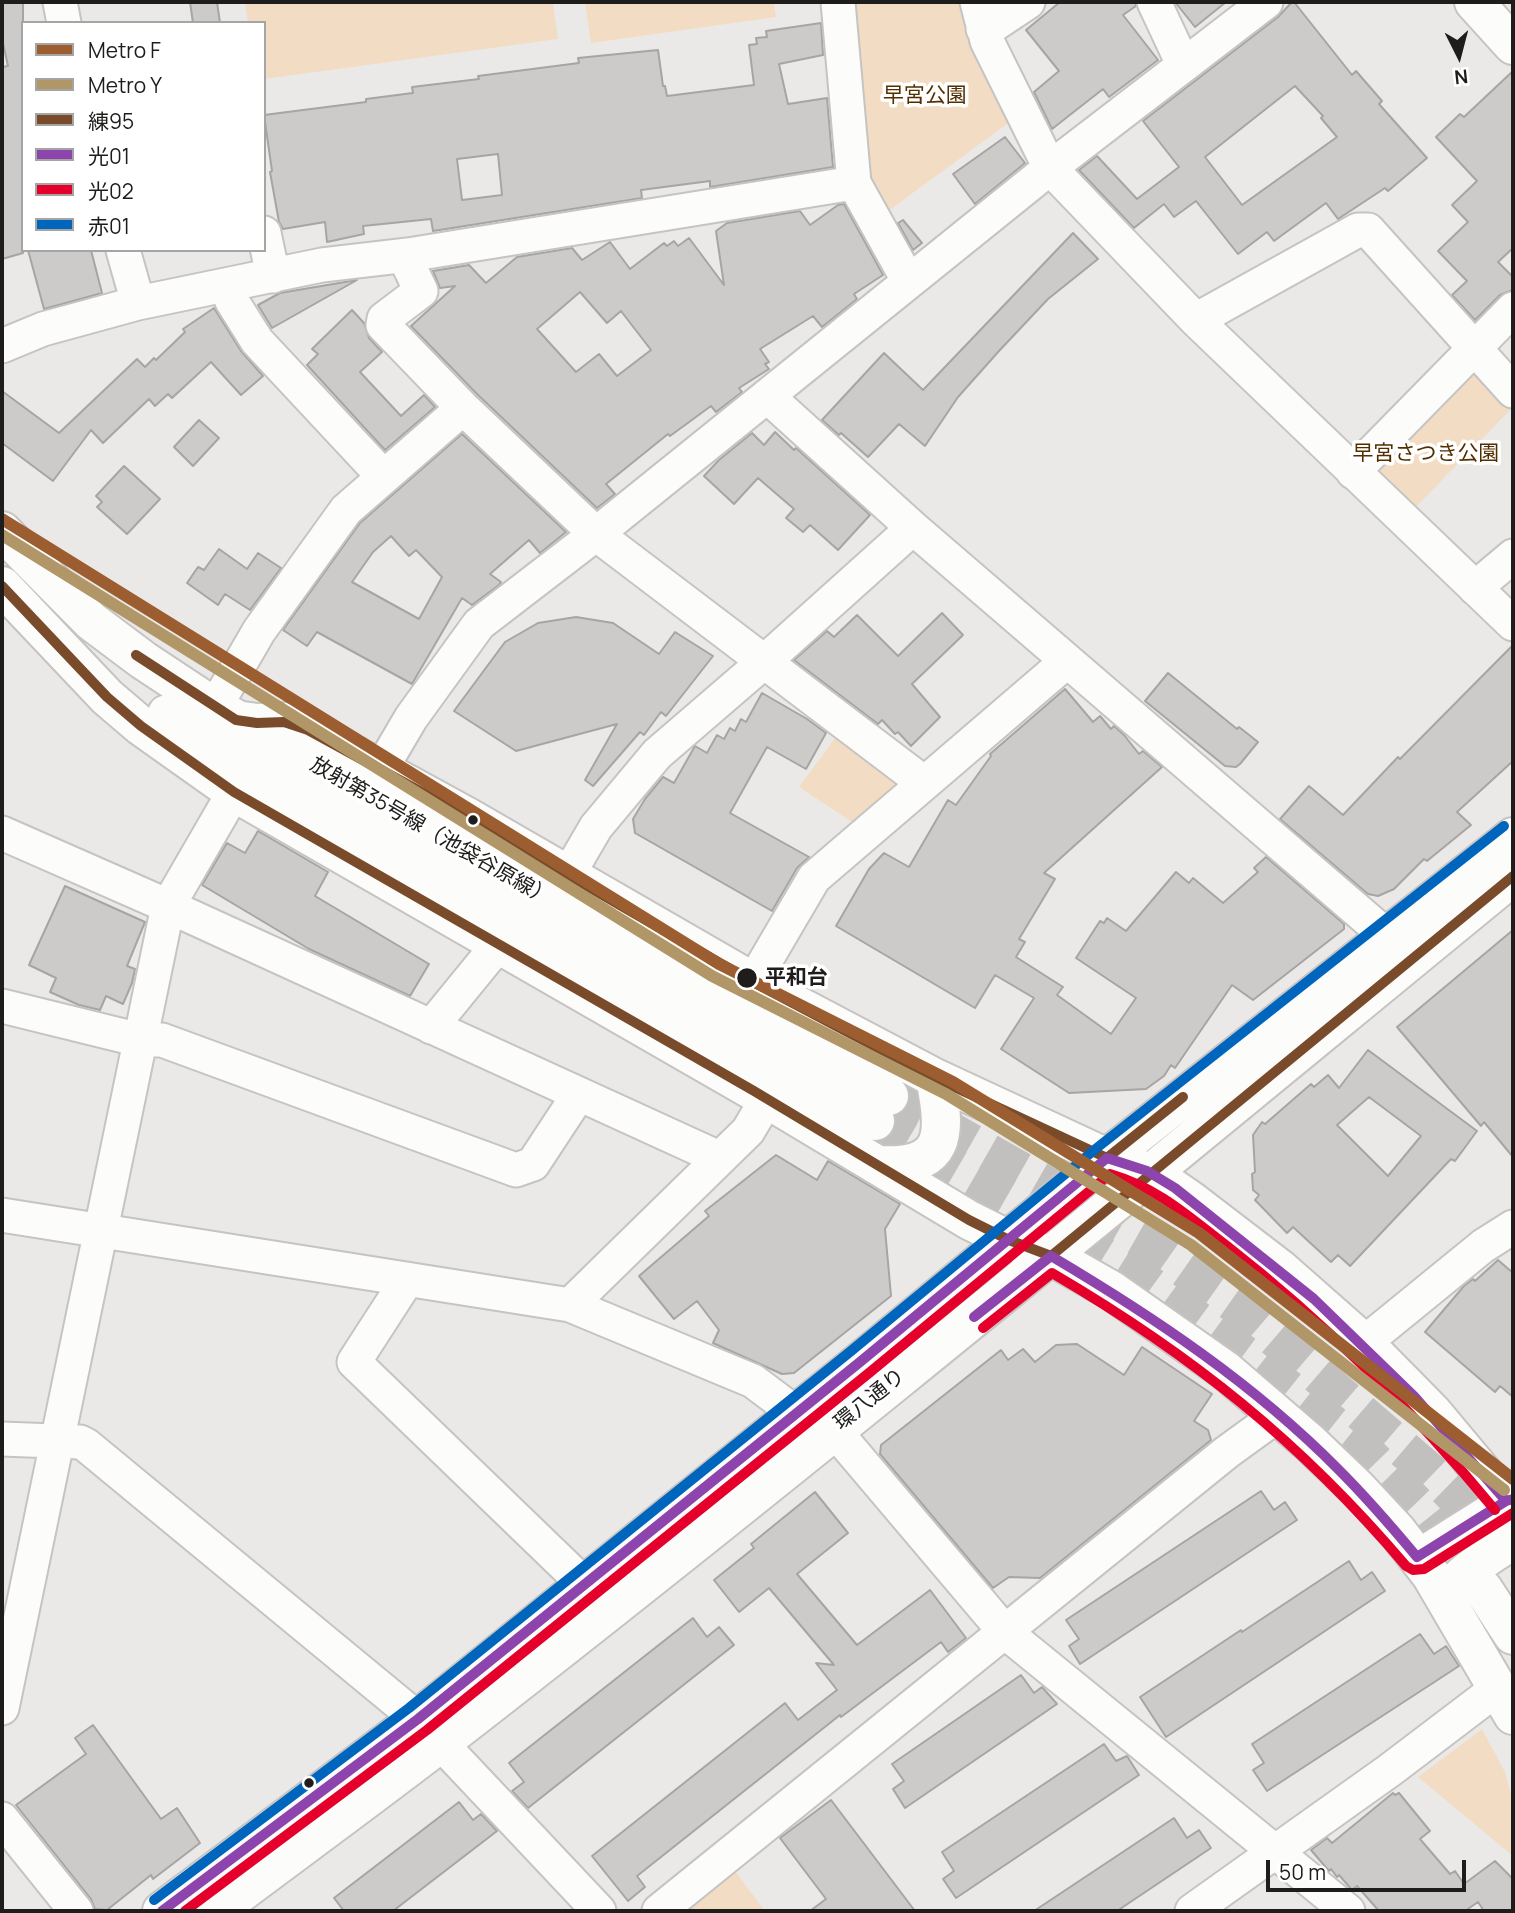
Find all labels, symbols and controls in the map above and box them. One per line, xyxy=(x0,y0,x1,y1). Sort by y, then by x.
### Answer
legend xyxy=(21,21,266,252)
north arrow xyxy=(1424,21,1494,91)
text: Metro F xyxy=(88,36,161,64)
text: N xyxy=(1453,63,1469,91)
text: Metro Y xyxy=(88,71,162,99)
park label: 早宮公園 xyxy=(883,83,967,109)
text: 練95 xyxy=(88,107,134,135)
text: 光01 xyxy=(88,142,130,170)
text: 光02 xyxy=(88,177,134,205)
text: 赤01 xyxy=(88,212,130,240)
park label: 早宮さつき公園 xyxy=(1353,441,1499,467)
street label: 放射第35号線（池袋谷原線） xyxy=(305,752,557,912)
unlabelled marker xyxy=(466,813,480,827)
place label: 平和台 xyxy=(765,965,828,991)
marker: 平和台 xyxy=(735,966,759,990)
street label: 環八通り xyxy=(829,1364,911,1436)
unlabelled marker xyxy=(302,1776,316,1790)
scale bar xyxy=(1270,1846,1470,1890)
text: 50 m xyxy=(1279,1858,1326,1886)

